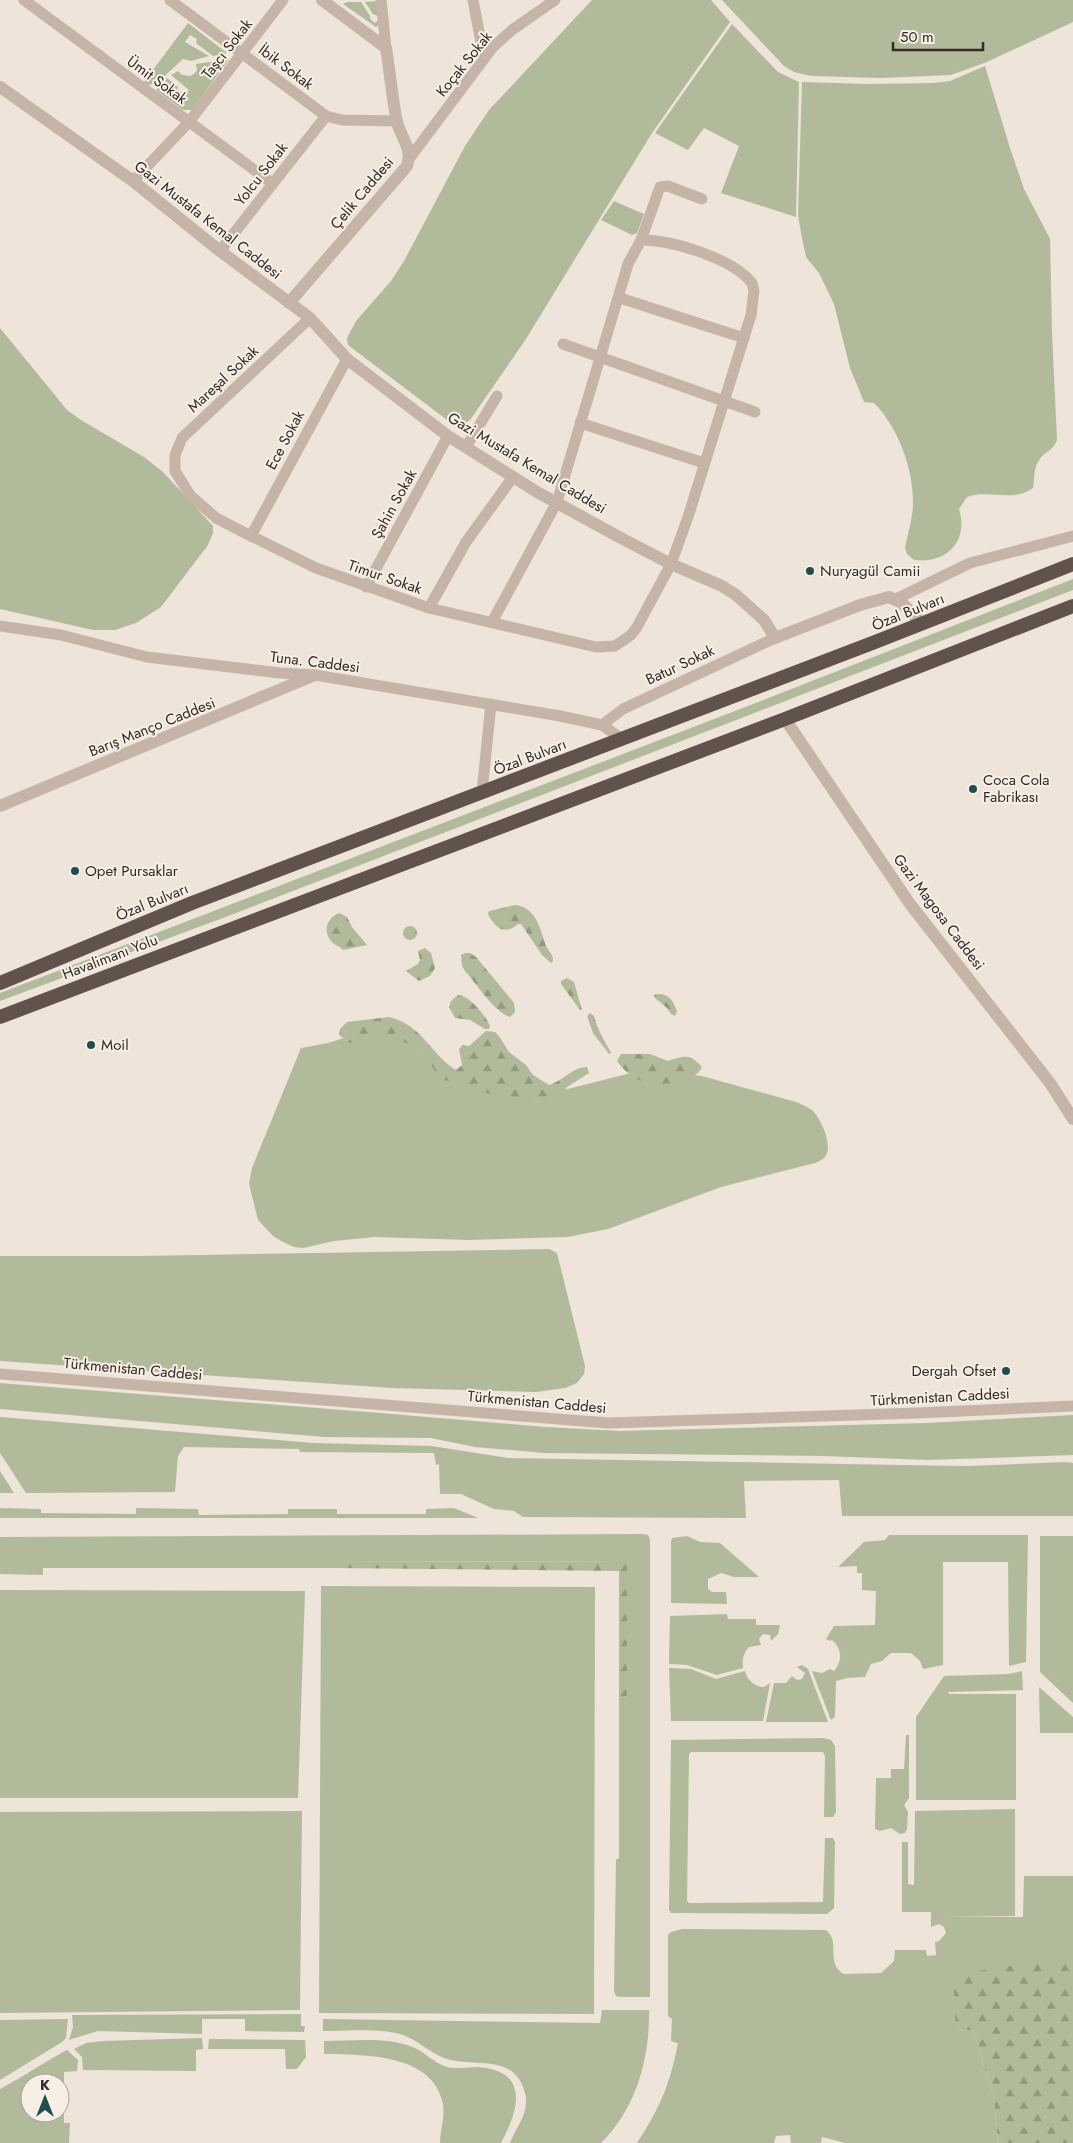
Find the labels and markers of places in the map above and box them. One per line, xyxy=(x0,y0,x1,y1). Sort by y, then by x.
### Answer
place label: Nuryagül Camii xyxy=(820,560,920,582)
marker: Nuryagül Camii xyxy=(804,565,816,577)
place label: Coca Cola Fabrikası xyxy=(983,769,1049,808)
marker: Coca Cola Fabrikası xyxy=(967,783,979,795)
place label: Opet Pursaklar xyxy=(85,860,179,882)
marker: Opet Pursaklar xyxy=(69,865,81,877)
place label: Moil xyxy=(101,1034,129,1056)
marker: Moil xyxy=(85,1039,97,1051)
place label: Dergah Ofset xyxy=(912,1360,996,1382)
marker: Dergah Ofset xyxy=(1000,1365,1012,1377)

